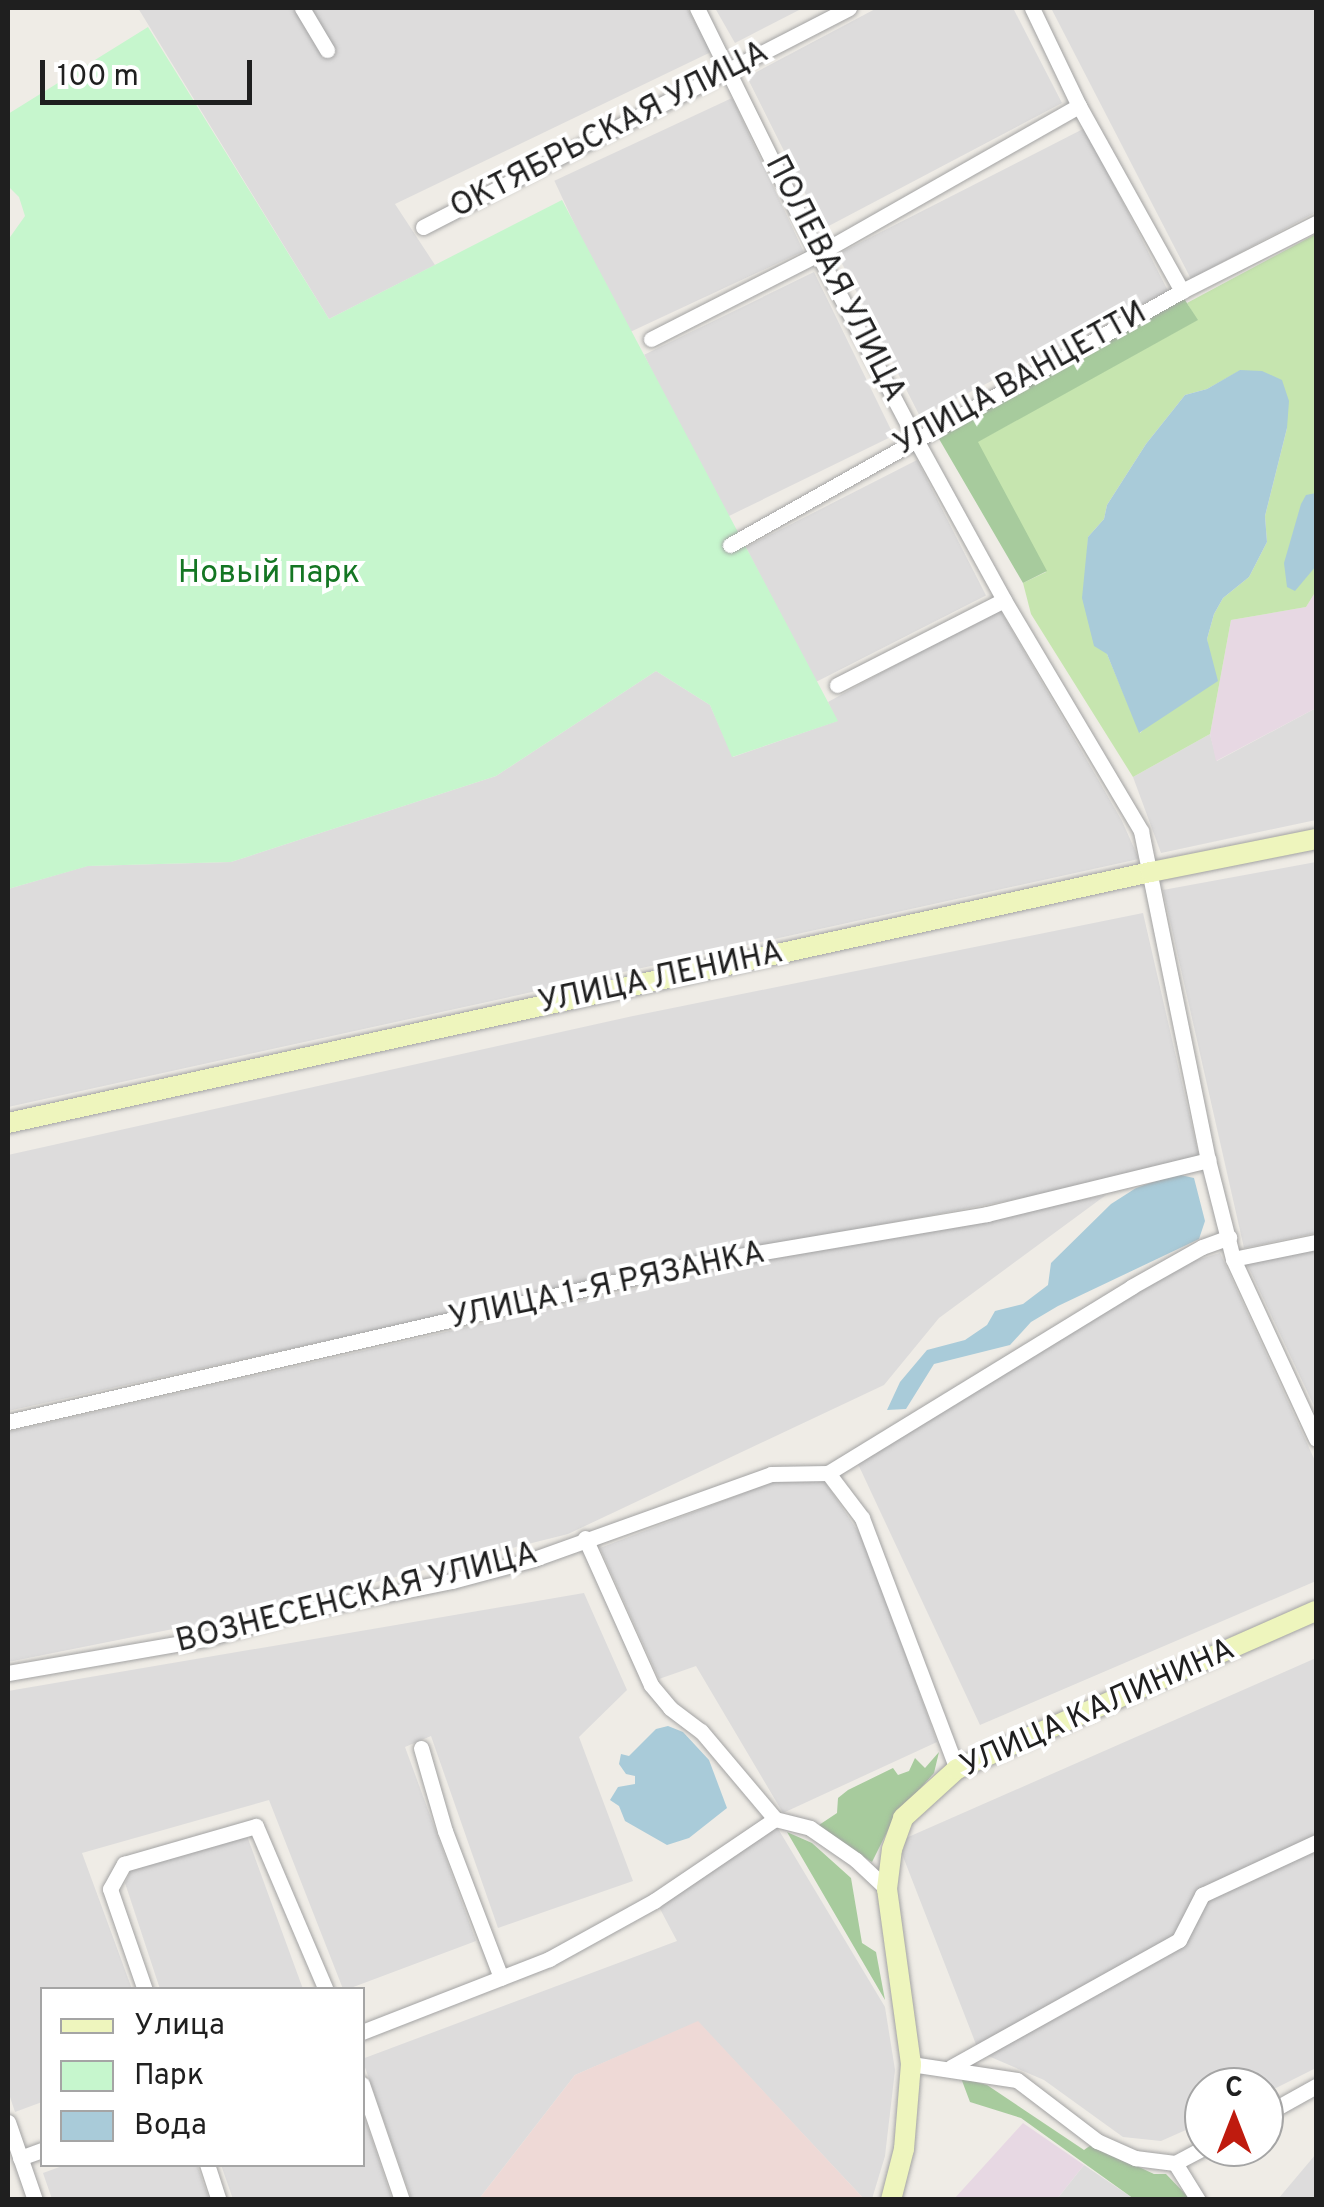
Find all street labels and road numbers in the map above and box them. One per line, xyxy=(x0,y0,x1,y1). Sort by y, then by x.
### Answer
street label: ОКТЯБРЬСКАЯ УЛИЦА xyxy=(445,34,775,228)
street label: ПОЛЕВАЯ УЛИЦА xyxy=(755,149,913,409)
street label: УЛИЦА ВАНЦЕТТИ xyxy=(887,294,1155,466)
street label: УЛИЦА ЛЕНИНА xyxy=(534,934,788,1024)
street label: УЛИЦА 1-Я РЯЗАНКА xyxy=(445,1235,769,1339)
street label: ВОЗНЕСЕНСКАЯ УЛИЦА xyxy=(172,1535,542,1663)
street label: УЛИЦА КАЛИНИНА xyxy=(954,1631,1242,1787)

